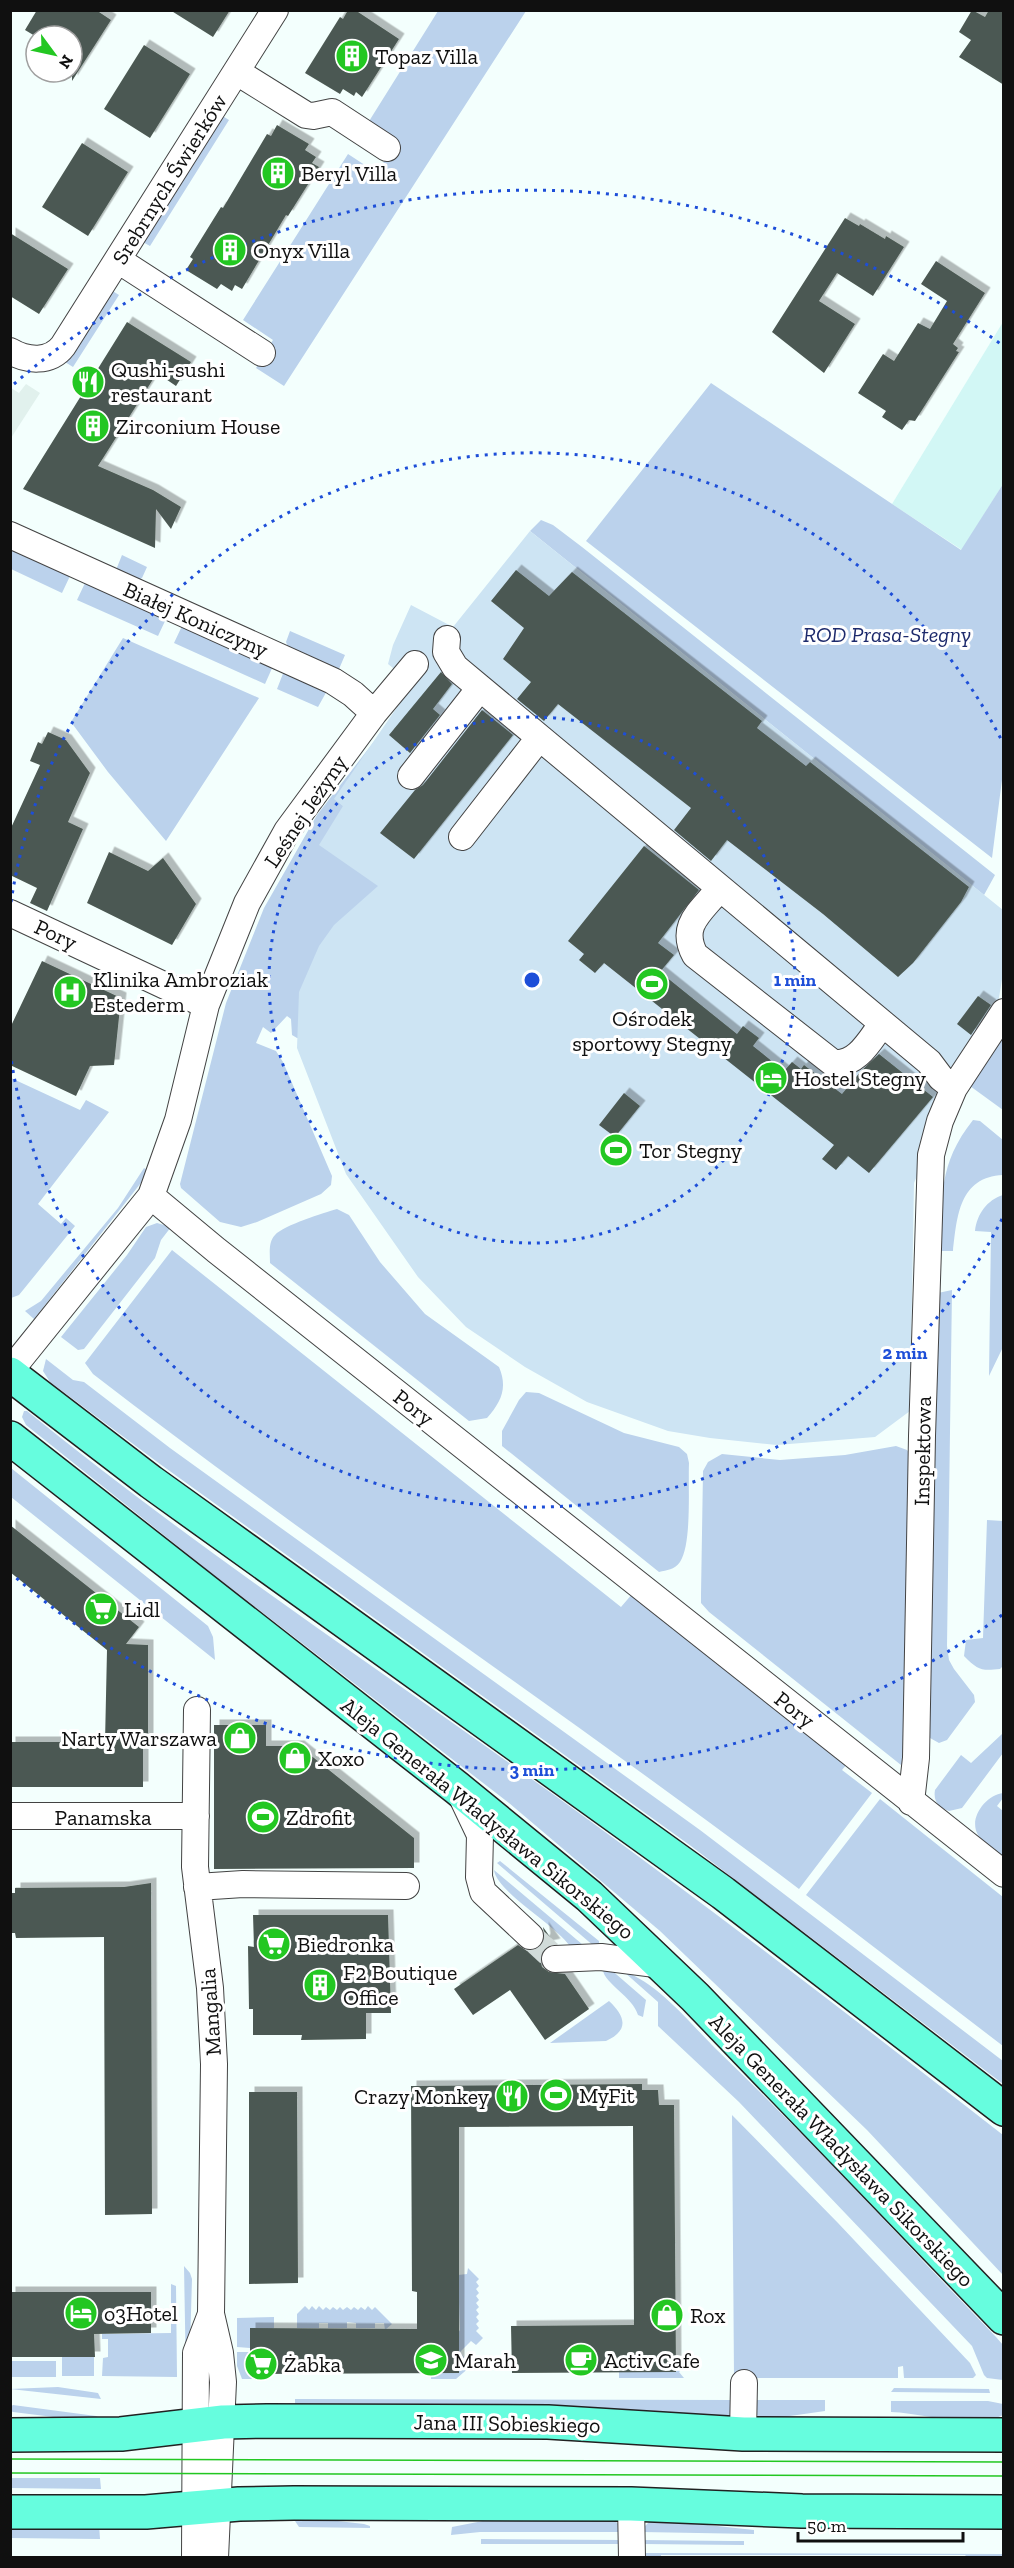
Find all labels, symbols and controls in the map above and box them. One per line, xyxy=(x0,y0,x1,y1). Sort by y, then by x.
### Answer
north arrow xyxy=(24,24,84,84)
building icon: Topaz Villa xyxy=(334,38,370,74)
place label: Topaz Villa xyxy=(375,43,478,70)
text: N xyxy=(55,52,77,72)
street label: Srebrnych Świerków xyxy=(106,89,233,269)
building icon: Beryl Villa xyxy=(260,155,296,191)
place label: Beryl Villa xyxy=(301,160,398,187)
building icon: Onyx Villa xyxy=(212,232,248,268)
place label: Onyx Villa xyxy=(253,237,351,264)
place label: Qushi-sushi restaurant xyxy=(111,356,225,408)
restaurant icon: Qushi-sushi restaurant xyxy=(70,364,106,400)
building icon: Zirconium House xyxy=(75,408,111,444)
place label: Zirconium House xyxy=(116,413,280,440)
street label: Białej Koniczyny xyxy=(119,575,273,664)
park label: ROD Prasa-Stegny xyxy=(803,621,971,648)
street label: Leśnej Jeżyny xyxy=(258,749,353,873)
street label: Pory xyxy=(30,913,82,956)
place label: Klinika Ambroziak Estederm xyxy=(93,966,269,1018)
sports icon: Ośrodek sportowy Stegny xyxy=(634,966,670,1002)
text: 1 min xyxy=(774,969,817,991)
centre of rings xyxy=(522,970,542,990)
hospital icon: Klinika Ambroziak Estederm xyxy=(52,974,88,1010)
place label: Ośrodek sportowy Stegny xyxy=(572,1005,733,1057)
hotel icon: Hostel Stegny xyxy=(753,1060,789,1096)
place label: Hostel Stegny xyxy=(794,1065,927,1092)
sports icon: Tor Stegny xyxy=(598,1132,634,1168)
place label: Tor Stegny xyxy=(639,1137,743,1164)
text: 2 min xyxy=(883,1342,928,1364)
street label: Pory xyxy=(388,1383,440,1432)
street label: Inspektowa xyxy=(908,1395,937,1506)
supermarket icon: Lidl xyxy=(83,1591,119,1627)
place label: Lidl xyxy=(124,1596,160,1623)
street label: Pory xyxy=(769,1685,821,1734)
street label: Aleja Generała Władysława Sikorskiego xyxy=(336,1692,640,1945)
shop icon: Narty Warszawa xyxy=(222,1720,258,1756)
place label: Narty Warszawa xyxy=(61,1725,217,1752)
shop icon: Xoxo xyxy=(277,1740,313,1776)
place label: Xoxo xyxy=(318,1745,365,1772)
text: 3 min xyxy=(510,1759,555,1781)
sports icon: Zdrofit xyxy=(245,1799,281,1835)
street label: Panamska xyxy=(54,1804,152,1831)
place label: Zdrofit xyxy=(286,1804,353,1831)
supermarket icon: Biedronka xyxy=(256,1926,292,1962)
place label: Biedronka xyxy=(297,1931,394,1958)
place label: F2 Boutique Office xyxy=(343,1959,457,2011)
street label: Mangalia xyxy=(194,1967,227,2057)
building icon: F2 Boutique Office xyxy=(302,1967,338,2003)
street label: Aleja Generała Władysława Sikorskiego xyxy=(704,2008,980,2293)
sports icon: MyFit xyxy=(538,2077,574,2113)
restaurant icon: Crazy Monkey xyxy=(494,2078,530,2114)
place label: MyFit xyxy=(579,2082,636,2109)
place label: Crazy Monkey xyxy=(354,2083,490,2110)
hotel icon: o3Hotel xyxy=(63,2295,99,2331)
shop icon: Rox xyxy=(649,2297,685,2333)
place label: o3Hotel xyxy=(104,2300,178,2327)
place label: Rox xyxy=(690,2302,725,2329)
school or university icon: Marah xyxy=(413,2342,449,2378)
cafe icon: Activ Cafe xyxy=(563,2342,599,2378)
supermarket icon: Żabka xyxy=(243,2346,279,2382)
place label: Marah xyxy=(454,2347,517,2374)
place label: Activ Cafe xyxy=(604,2347,700,2374)
place label: Żabka xyxy=(284,2351,342,2378)
street label: Jana III Sobieskiego xyxy=(413,2408,601,2439)
scale bar xyxy=(798,2505,963,2543)
text: 50 m xyxy=(807,2515,847,2537)

